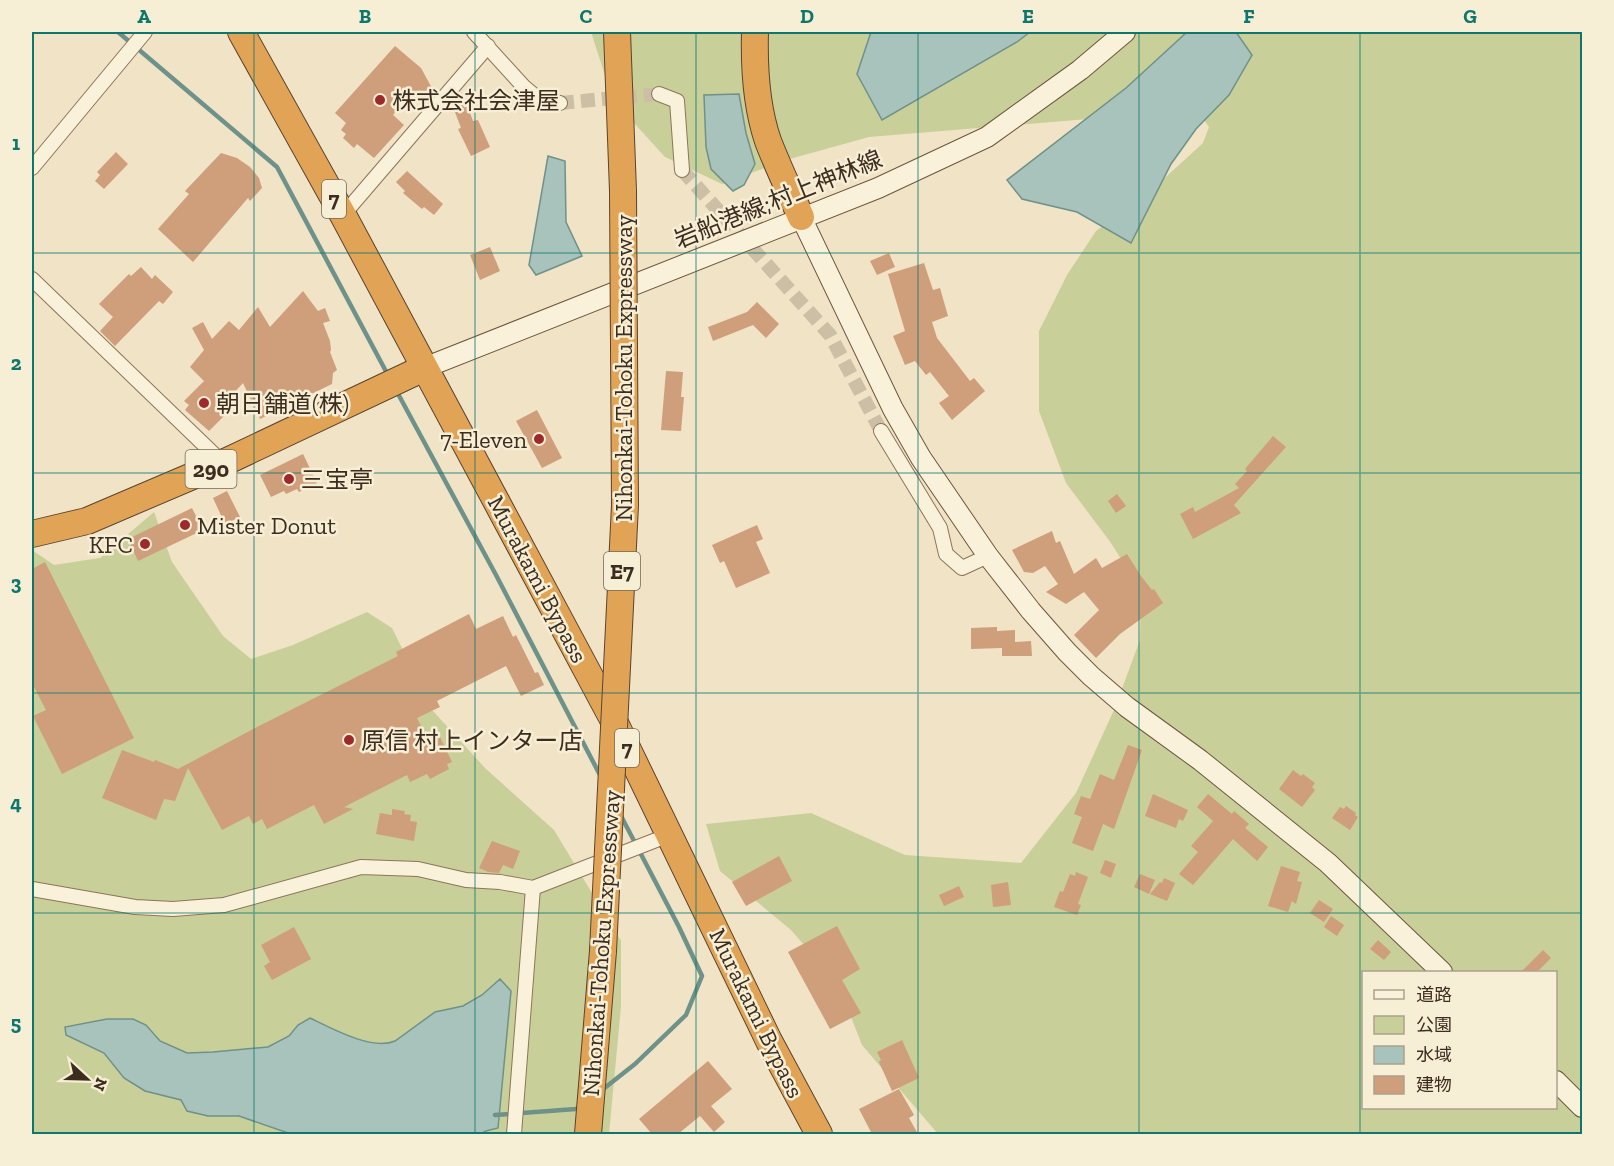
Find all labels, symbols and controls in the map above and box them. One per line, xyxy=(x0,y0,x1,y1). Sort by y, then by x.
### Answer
text: A xyxy=(137,4,151,28)
text: B xyxy=(359,4,371,28)
text: C xyxy=(580,4,593,28)
text: D xyxy=(800,4,814,28)
text: E xyxy=(1022,4,1034,28)
text: F xyxy=(1243,4,1255,28)
text: G xyxy=(1463,4,1477,28)
place label: 株式会社会津屋 xyxy=(392,86,560,115)
marker: 株式会社会津屋 xyxy=(373,93,387,107)
text: 1 xyxy=(12,131,20,155)
street label: 岩船港線;村上神林線 xyxy=(670,144,886,254)
road number: 7 xyxy=(322,180,346,218)
street label: Nihonkai-Tohoku Expressway xyxy=(609,214,638,522)
text: 2 xyxy=(11,351,22,375)
place label: 朝日舗道(株) xyxy=(216,389,349,418)
marker: 朝日舗道(株) xyxy=(197,396,211,410)
place label: 7-Eleven xyxy=(440,425,527,454)
marker: 7-Eleven xyxy=(532,432,546,446)
road number: 290 xyxy=(186,450,236,488)
place label: 三宝亭 xyxy=(301,465,373,494)
marker: 三宝亭 xyxy=(282,472,296,486)
street label: Murakami Bypass xyxy=(482,490,594,668)
place label: Mister Donut xyxy=(197,511,336,540)
marker: Mister Donut xyxy=(178,518,192,532)
place label: KFC xyxy=(89,530,133,559)
marker: KFC xyxy=(138,537,152,551)
road number: E7 xyxy=(604,552,640,590)
text: 3 xyxy=(11,571,22,595)
place label: 原信 村上インター店 xyxy=(361,726,582,755)
road number: 7 xyxy=(615,729,639,767)
marker: 原信 村上インター店 xyxy=(342,733,356,747)
street label: Nihonkai-Tohoku Expressway xyxy=(576,788,626,1097)
text: 4 xyxy=(10,791,22,815)
street label: Murakami Bypass xyxy=(703,923,811,1103)
legend xyxy=(1362,971,1557,1109)
text: 道路 xyxy=(1416,984,1452,1006)
text: 5 xyxy=(11,1011,21,1035)
text: 公園 xyxy=(1416,1014,1452,1036)
text: 水域 xyxy=(1416,1044,1452,1066)
north arrow xyxy=(57,1049,117,1109)
text: 建物 xyxy=(1416,1074,1452,1096)
text: N xyxy=(89,1075,112,1094)

